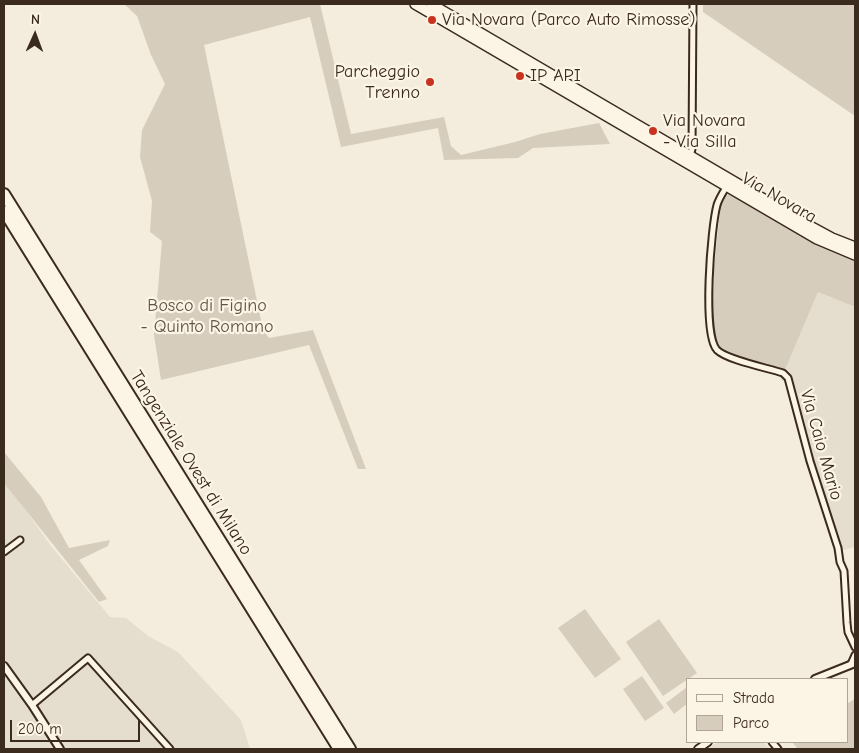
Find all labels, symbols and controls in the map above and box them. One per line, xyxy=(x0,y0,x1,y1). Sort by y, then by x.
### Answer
place label: Via Novara (Parco Auto Rimosse) xyxy=(442,9,695,31)
north arrow xyxy=(10,10,60,60)
text: N xyxy=(31,11,40,28)
marker: Via Novara (Parco Auto Rimosse) xyxy=(426,14,438,26)
place label: Parcheggio Trenno xyxy=(335,61,420,104)
place label: IP API xyxy=(530,65,581,87)
marker: IP API xyxy=(514,70,526,82)
marker: Parcheggio Trenno xyxy=(424,76,436,88)
place label: Via Novara - Via Silla xyxy=(663,110,746,152)
marker: Via Novara - Via Silla xyxy=(647,125,659,137)
street label: Via Novara xyxy=(738,168,820,228)
park label: Bosco di Figino - Quinto Romano xyxy=(140,295,274,338)
street label: Tangenziale Ovest di Milano xyxy=(125,367,257,559)
street label: Via Caio Mario xyxy=(795,387,847,503)
legend xyxy=(686,678,849,743)
text: Strada xyxy=(733,689,775,707)
scale bar xyxy=(12,710,142,742)
text: Parco xyxy=(733,714,769,732)
text: 200 m xyxy=(18,720,62,738)

